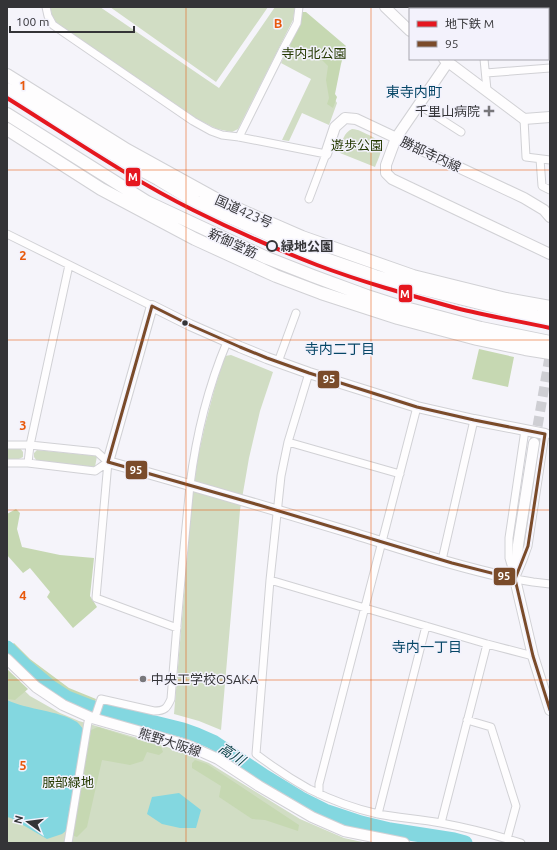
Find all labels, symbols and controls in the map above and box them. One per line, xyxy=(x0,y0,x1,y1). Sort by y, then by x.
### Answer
scale bar xyxy=(10,8,134,34)
legend xyxy=(409,8,549,60)
text: 100 m xyxy=(16,15,49,28)
text: B xyxy=(274,16,283,30)
text: 地下鉄 M xyxy=(445,17,494,30)
text: 95 xyxy=(445,37,459,50)
park label: 寺内北公園 xyxy=(281,46,347,60)
text: 1 xyxy=(19,78,27,92)
district label: 東寺内町 xyxy=(386,84,442,100)
place label: 千里山病院 xyxy=(415,104,480,118)
marker: 千里山病院 xyxy=(483,105,495,117)
street label: 勝部寺内線 xyxy=(399,134,463,174)
park label: 遊歩公園 xyxy=(331,138,383,152)
line badge: M xyxy=(125,167,141,187)
text: M xyxy=(128,171,138,183)
street label: 国道423号 xyxy=(213,192,275,230)
street label: 新御堂筋 xyxy=(206,226,260,260)
place label: 緑地公園 xyxy=(280,239,333,253)
marker: 緑地公園 xyxy=(266,240,278,252)
text: 2 xyxy=(19,248,27,262)
line badge: M xyxy=(398,284,413,303)
text: M xyxy=(400,288,410,300)
unlabelled marker xyxy=(180,318,190,328)
district label: 寺内二丁目 xyxy=(305,341,375,357)
line badge: 95 xyxy=(317,370,340,389)
text: 95 xyxy=(323,373,335,385)
text: 3 xyxy=(19,418,27,432)
line badge: 95 xyxy=(125,460,148,480)
text: 95 xyxy=(130,464,142,476)
line badge: 95 xyxy=(493,567,516,586)
text: 95 xyxy=(498,570,510,582)
text: 4 xyxy=(19,588,27,602)
district label: 寺内一丁目 xyxy=(392,639,462,655)
place label: 中央工学校OSAKA xyxy=(151,672,259,686)
marker: 中央工学校OSAKA xyxy=(138,674,148,684)
street label: 熊野大阪線 xyxy=(137,725,203,759)
water label: 高川 xyxy=(216,740,250,769)
text: 5 xyxy=(19,758,27,772)
park label: 服部緑地 xyxy=(42,775,94,789)
north arrow xyxy=(8,802,48,842)
text: N xyxy=(11,814,25,825)

